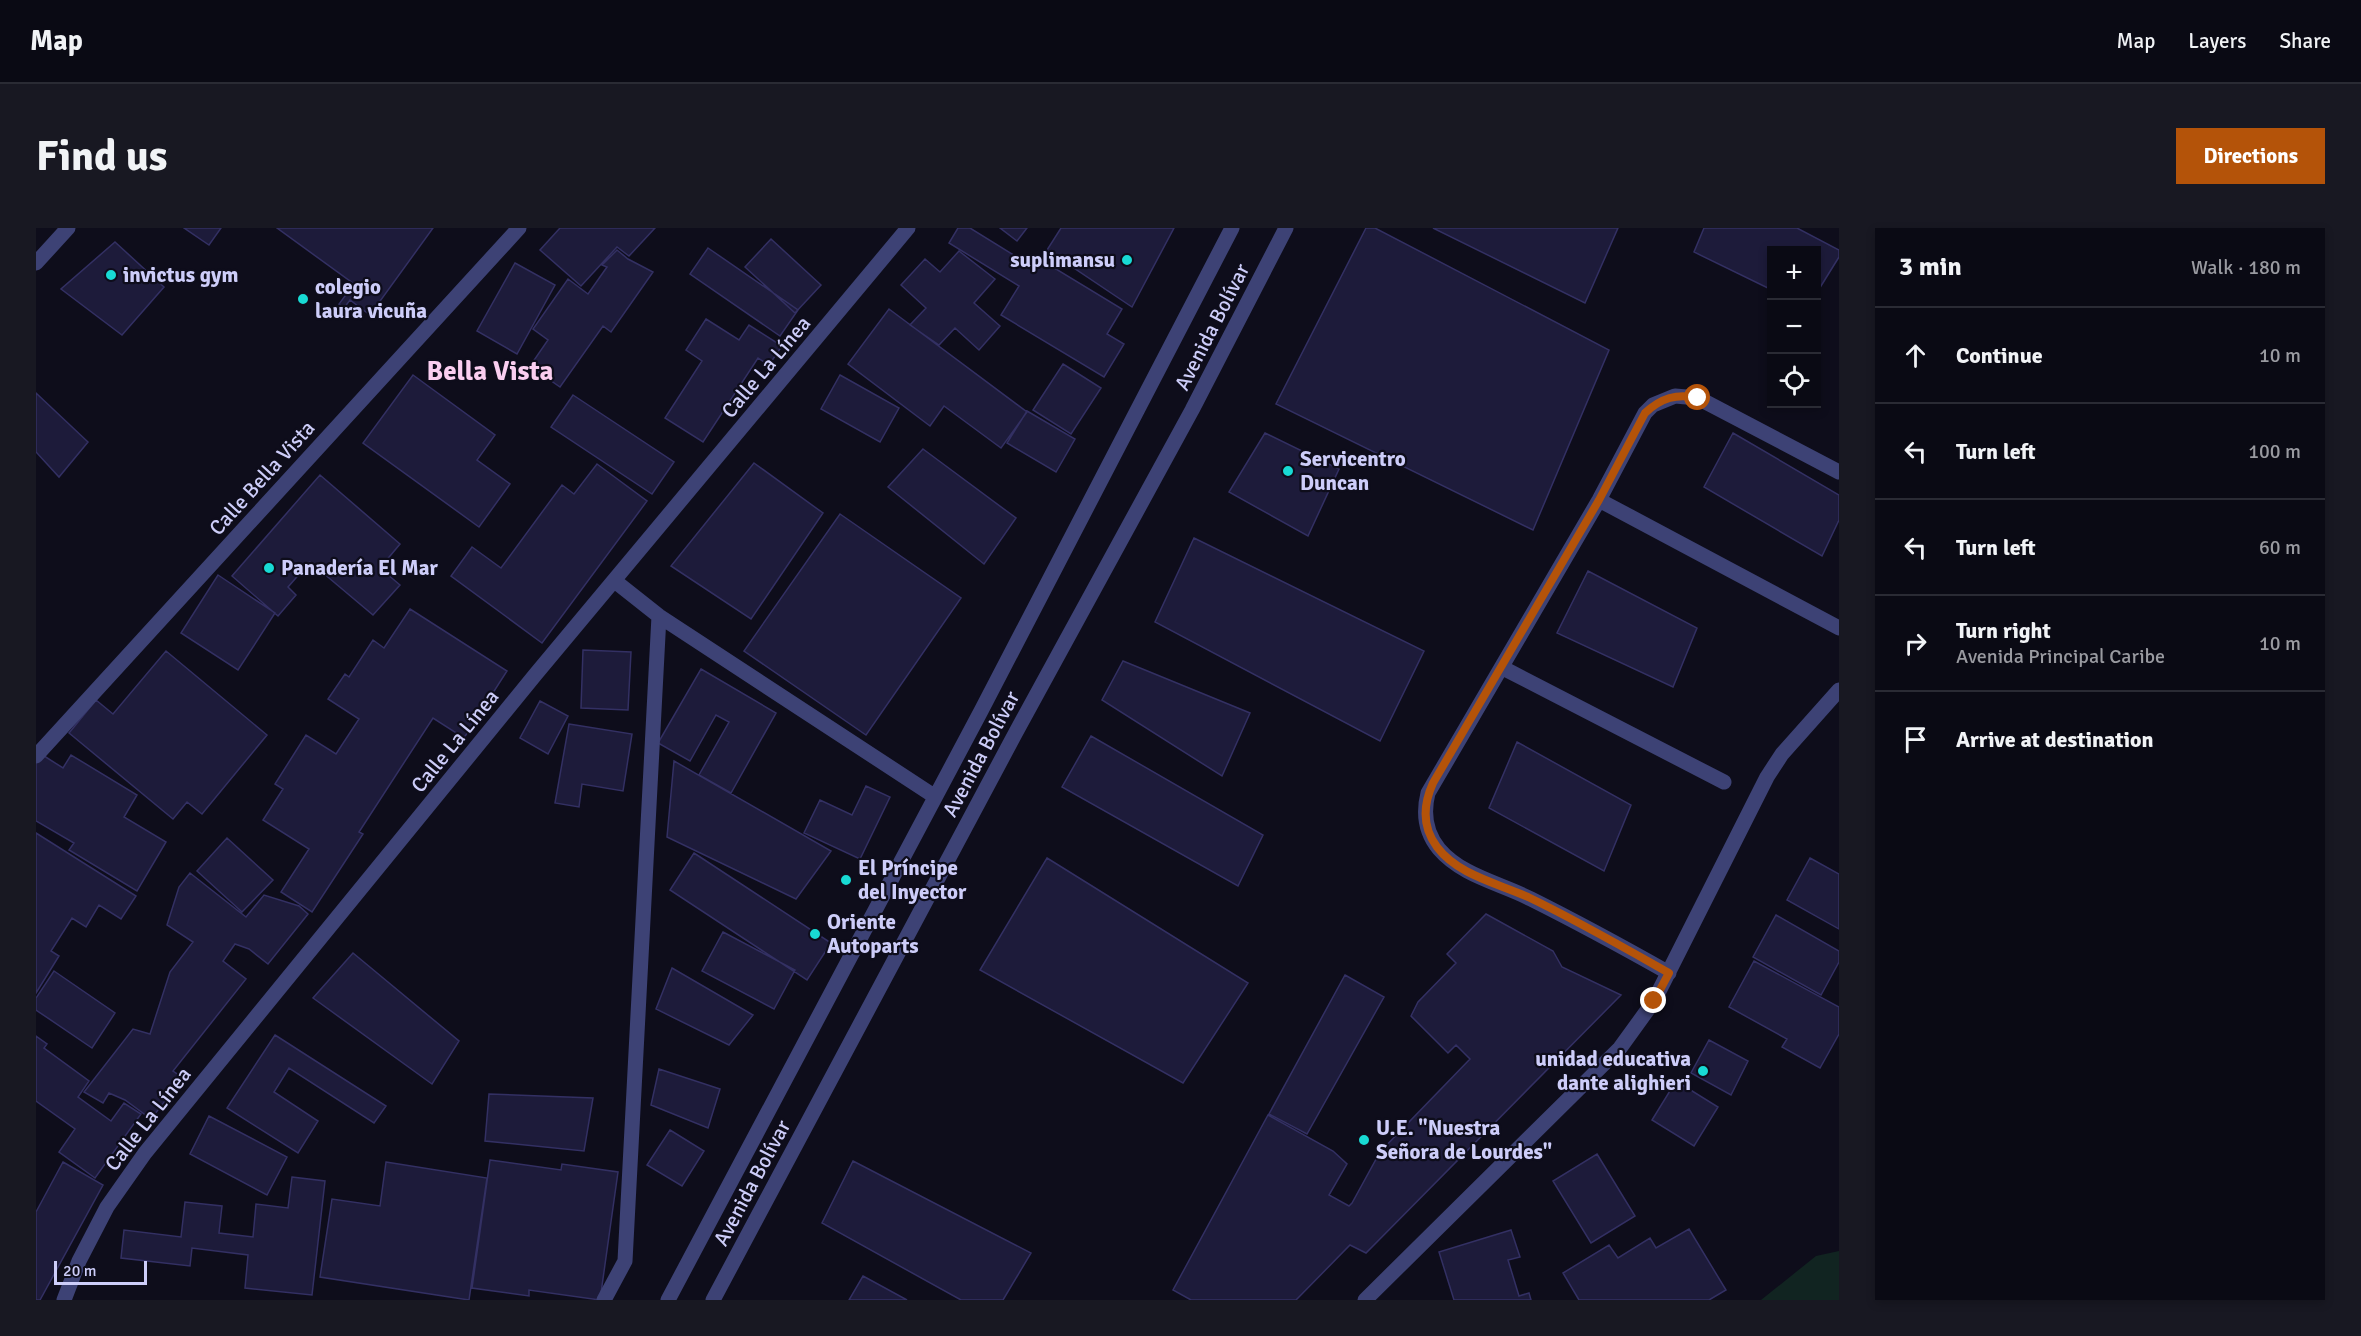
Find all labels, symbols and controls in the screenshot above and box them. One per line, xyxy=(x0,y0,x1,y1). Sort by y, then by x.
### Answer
text: Map xyxy=(30,24,83,58)
text: Map xyxy=(2117,28,2155,54)
text: Layers xyxy=(2188,28,2246,54)
text: Share xyxy=(2279,28,2331,54)
button: Directions xyxy=(2176,128,2325,184)
text: Find us xyxy=(36,131,167,182)
map controls xyxy=(1767,246,1821,408)
button: + xyxy=(1767,246,1821,300)
place label: suplimansu xyxy=(1010,247,1115,273)
text: 3 min xyxy=(1899,251,1962,283)
marker: suplimansu xyxy=(1120,253,1134,267)
text: Walk · 180 m xyxy=(2191,255,2301,280)
street label: Avenida Bolívar xyxy=(1169,259,1255,395)
place label: invictus gym xyxy=(123,262,238,288)
marker: invictus gym xyxy=(104,268,118,282)
place label: colegio laura vicuña xyxy=(315,274,427,324)
marker: colegio laura vicuña xyxy=(296,292,310,306)
button: − xyxy=(1767,300,1821,354)
street label: Calle La Línea xyxy=(716,311,816,423)
icon: ahead xyxy=(1899,339,1932,372)
text: Continue xyxy=(1956,342,2043,369)
text: 10 m xyxy=(2259,343,2301,368)
button: locate xyxy=(1767,354,1821,408)
district label: Bella Vista xyxy=(427,355,554,388)
route start xyxy=(1684,384,1710,410)
street label: Calle Bella Vista xyxy=(204,415,320,541)
icon: left xyxy=(1899,435,1932,468)
text: Turn left xyxy=(1956,438,2036,465)
text: 100 m xyxy=(2248,439,2301,464)
place label: Servicentro Duncan xyxy=(1300,446,1406,496)
marker: Servicentro Duncan xyxy=(1281,464,1295,478)
icon: left xyxy=(1899,531,1932,564)
text: Turn left xyxy=(1956,534,2036,561)
text: 60 m xyxy=(2259,535,2301,560)
place label: Panadería El Mar xyxy=(281,555,439,581)
marker: Panadería El Mar xyxy=(262,561,276,575)
text: Turn right xyxy=(1956,617,2051,644)
icon: right xyxy=(1899,627,1932,660)
text: 10 m xyxy=(2259,631,2301,656)
text: Avenida Principal Caribe xyxy=(1956,644,2165,669)
street label: Calle La Línea xyxy=(406,684,504,798)
street label: Avenida Bolívar xyxy=(937,686,1025,821)
icon: arrive xyxy=(1899,723,1932,756)
text: Arrive at destination xyxy=(1956,726,2153,753)
place label: El Príncipe del Inyector xyxy=(858,855,967,905)
marker: El Príncipe del Inyector xyxy=(839,873,853,887)
place label: Oriente Autoparts xyxy=(827,909,919,959)
marker: Oriente Autoparts xyxy=(808,927,822,941)
route end xyxy=(1640,987,1666,1013)
place label: unidad educativa dante alighieri xyxy=(1535,1046,1691,1096)
street label: Calle La Línea xyxy=(99,1062,197,1176)
marker: unidad educativa dante alighieri xyxy=(1696,1064,1710,1078)
street label: Avenida Bolívar xyxy=(708,1115,796,1250)
place label: U.E. "Nuestra Señora de Lourdes" xyxy=(1376,1115,1552,1165)
marker: U.E. "Nuestra Señora de Lourdes" xyxy=(1357,1133,1371,1147)
scale bar xyxy=(54,1258,147,1286)
text: 20 m xyxy=(63,1261,97,1281)

